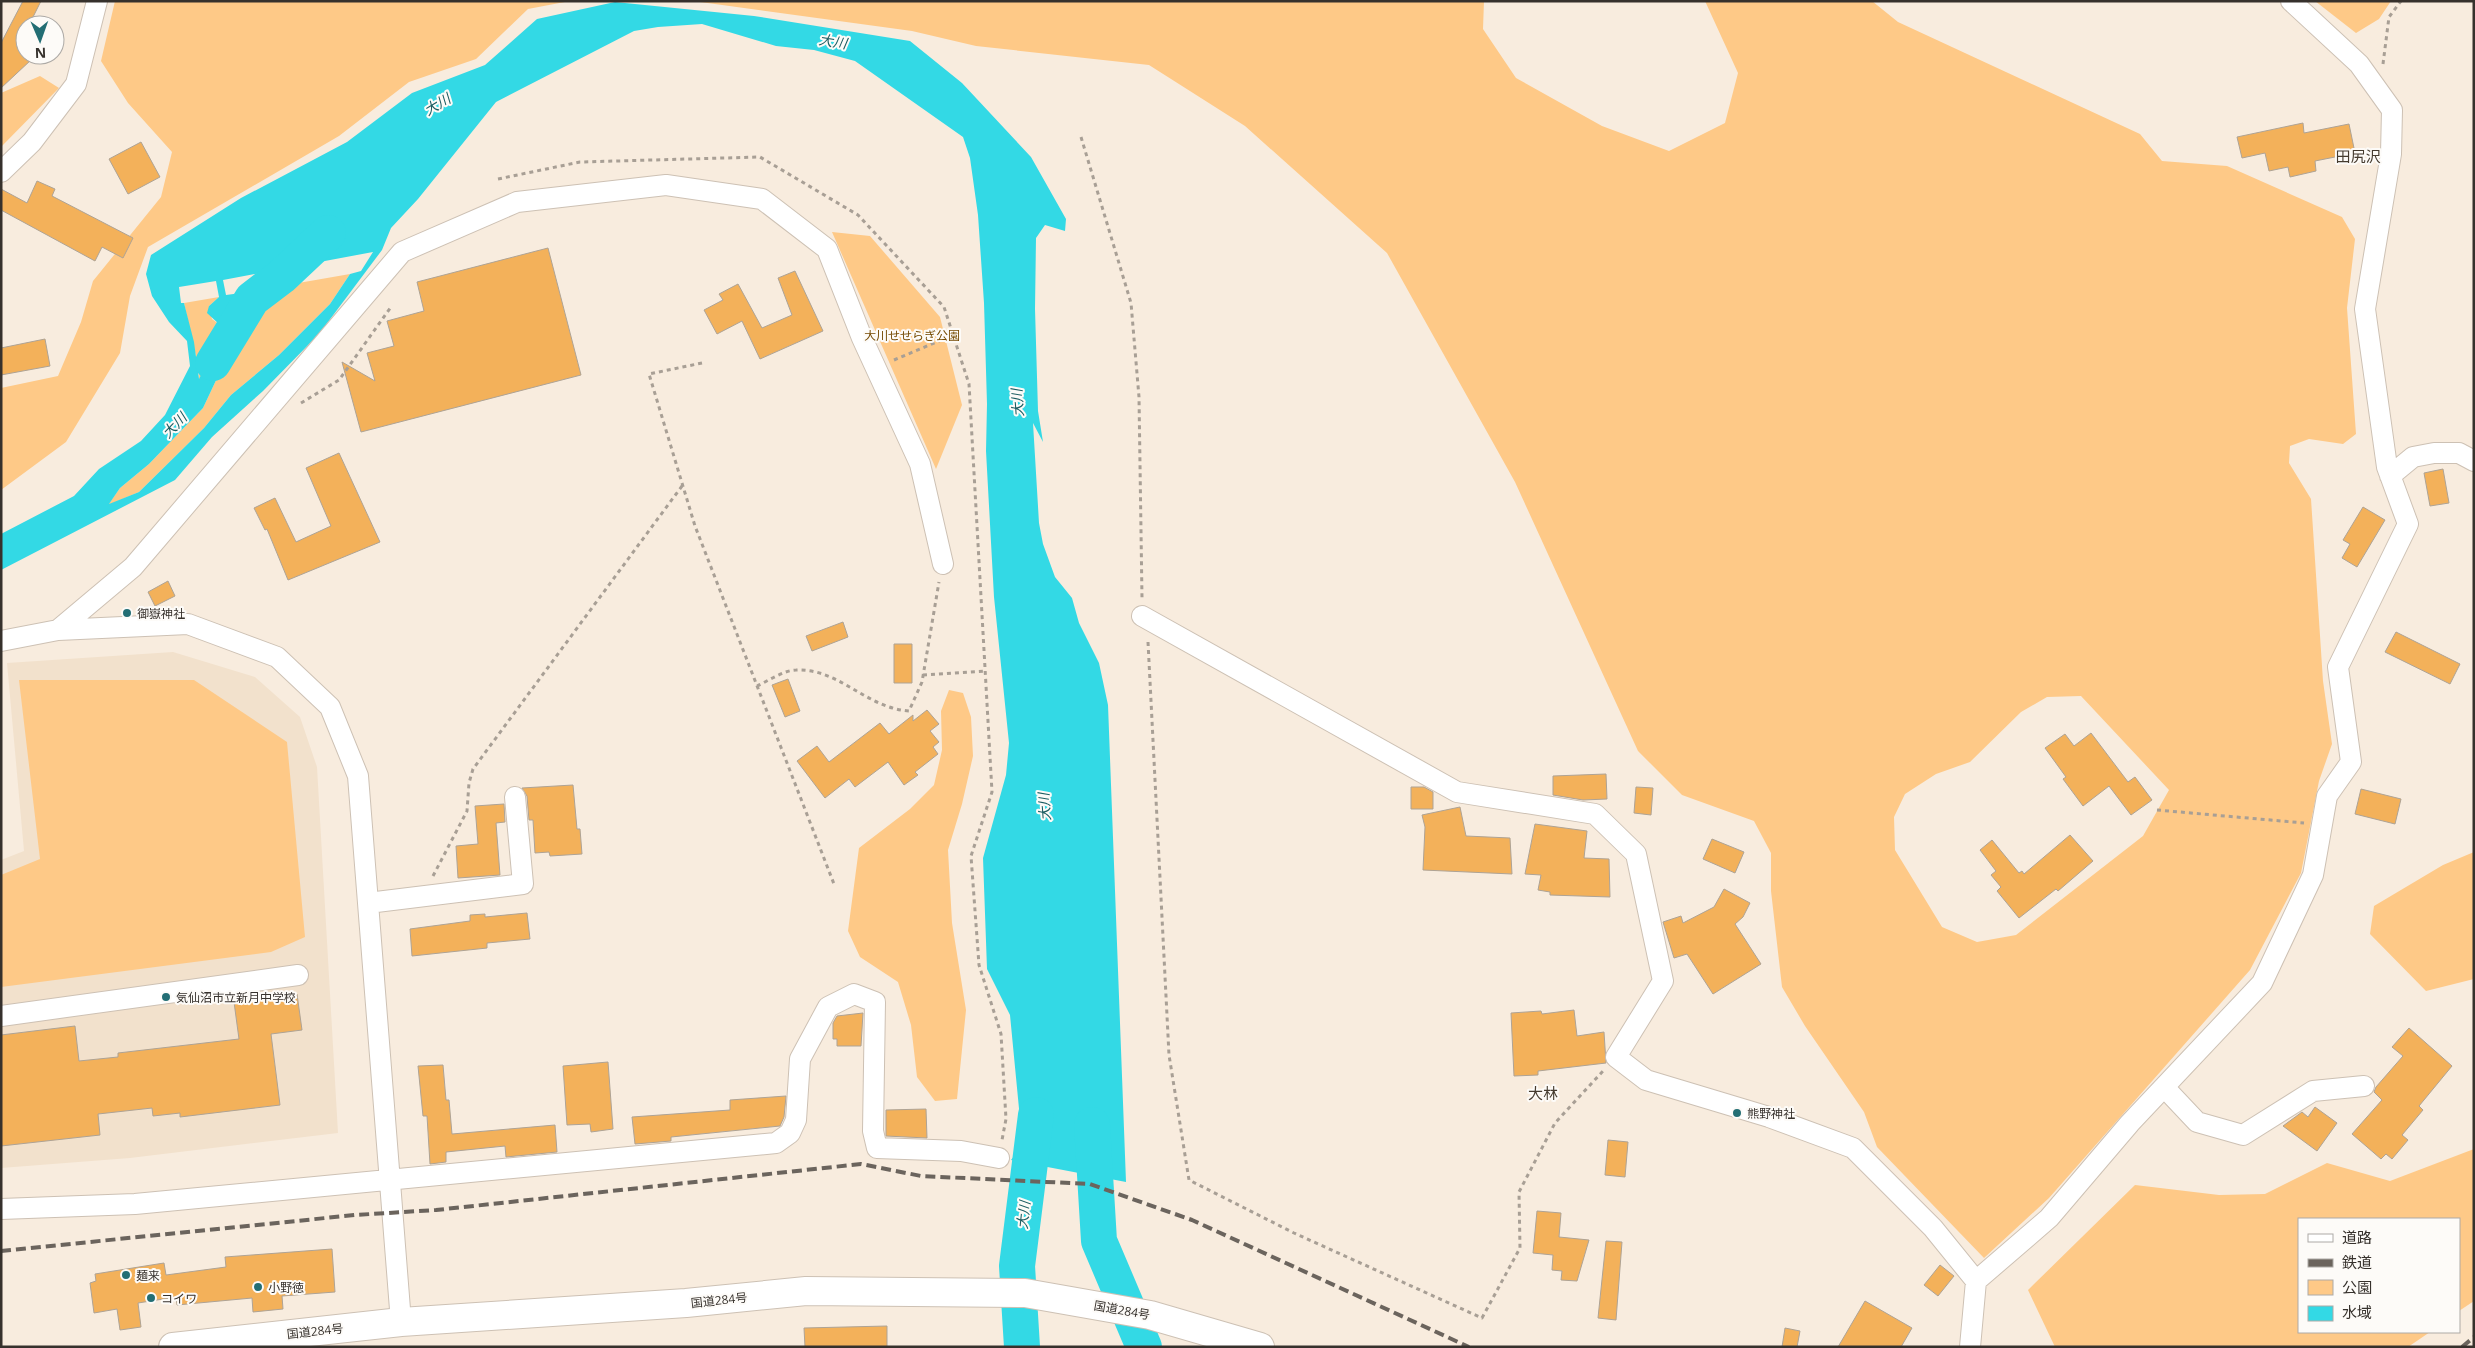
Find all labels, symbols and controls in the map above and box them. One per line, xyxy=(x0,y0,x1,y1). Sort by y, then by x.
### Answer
north arrow xyxy=(15,15,65,65)
water label: 大川 xyxy=(818,29,850,53)
text: N xyxy=(34,44,46,63)
water label: 大川 xyxy=(420,88,456,119)
district label: 田尻沢 xyxy=(2335,146,2381,166)
park label: 大川せせらぎ公園 xyxy=(864,327,960,344)
water label: 大川 xyxy=(1006,386,1027,418)
water label: 大川 xyxy=(157,407,192,442)
place label: 御嶽神社 xyxy=(137,605,185,622)
marker: 御嶽神社 xyxy=(121,607,133,619)
water label: 大川 xyxy=(1033,790,1054,822)
place label: 気仙沼市立新月中学校 xyxy=(176,989,296,1006)
marker: 気仙沼市立新月中学校 xyxy=(160,991,172,1003)
district label: 大林 xyxy=(1528,1083,1558,1103)
place label: 熊野神社 xyxy=(1747,1105,1795,1122)
marker: 熊野神社 xyxy=(1731,1107,1743,1119)
water label: 大川 xyxy=(1012,1198,1034,1230)
legend xyxy=(2298,1218,2460,1333)
text: 道路 xyxy=(2342,1227,2372,1247)
text: 鉄道 xyxy=(2342,1252,2372,1272)
place label: 麺来 xyxy=(136,1267,160,1284)
marker: 麺来 xyxy=(120,1269,132,1281)
text: 公園 xyxy=(2342,1277,2372,1297)
place label: 小野徳 xyxy=(268,1279,304,1296)
marker: 小野徳 xyxy=(252,1281,264,1293)
street label: 国道284号 xyxy=(690,1289,748,1311)
place label: コイワ xyxy=(161,1290,197,1307)
marker: コイワ xyxy=(145,1292,157,1304)
street label: 国道284号 xyxy=(1093,1297,1151,1323)
text: 水域 xyxy=(2342,1302,2372,1322)
street label: 国道284号 xyxy=(286,1320,344,1342)

